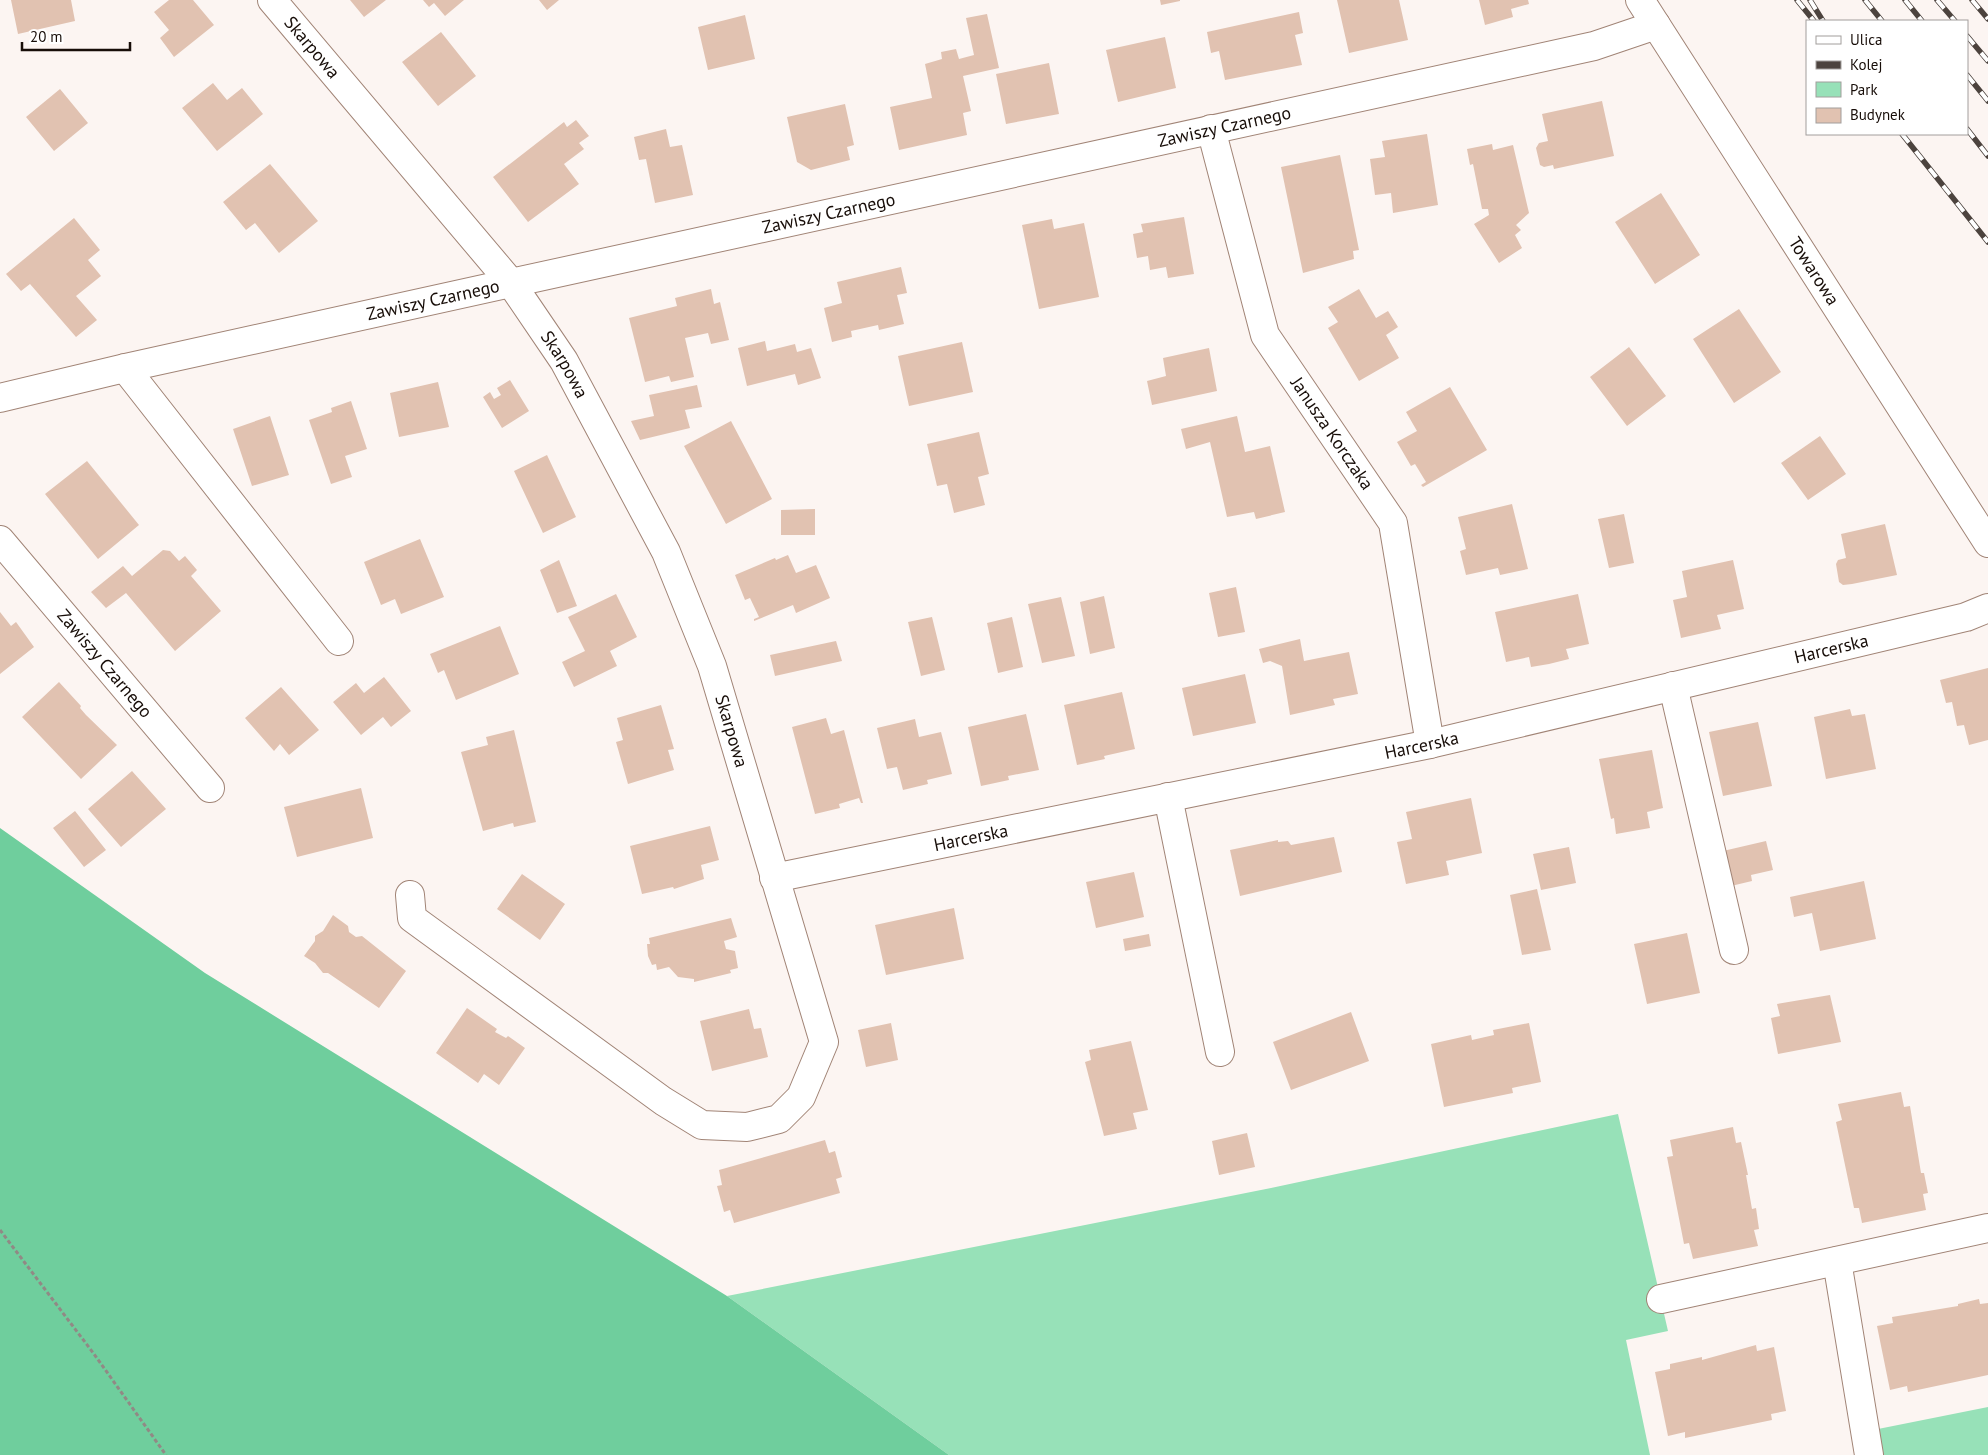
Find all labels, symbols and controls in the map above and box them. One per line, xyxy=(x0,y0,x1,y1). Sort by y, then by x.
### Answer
street label: Skarpowa xyxy=(280,11,345,83)
scale bar xyxy=(22,20,130,52)
legend xyxy=(1806,20,1968,135)
text: 20 m xyxy=(30,27,63,46)
text: Ulica xyxy=(1850,30,1882,49)
text: Kolej xyxy=(1850,55,1882,74)
text: Park xyxy=(1850,80,1878,99)
street label: Zawiszy Czarnego xyxy=(1156,101,1293,152)
text: Budynek xyxy=(1850,105,1906,124)
street label: Zawiszy Czarnego xyxy=(760,187,897,239)
street label: Towarowa xyxy=(1784,232,1845,309)
street label: Zawiszy Czarnego xyxy=(364,274,502,325)
street label: Skarpowa xyxy=(536,326,594,402)
street label: Janusza Korczaka xyxy=(1285,372,1379,494)
street label: Zawiszy Czarnego xyxy=(52,604,158,722)
street label: Harcerska xyxy=(1792,629,1871,668)
street label: Skarpowa xyxy=(710,692,754,770)
street label: Harcerska xyxy=(1382,726,1461,764)
street label: Harcerska xyxy=(932,818,1010,856)

